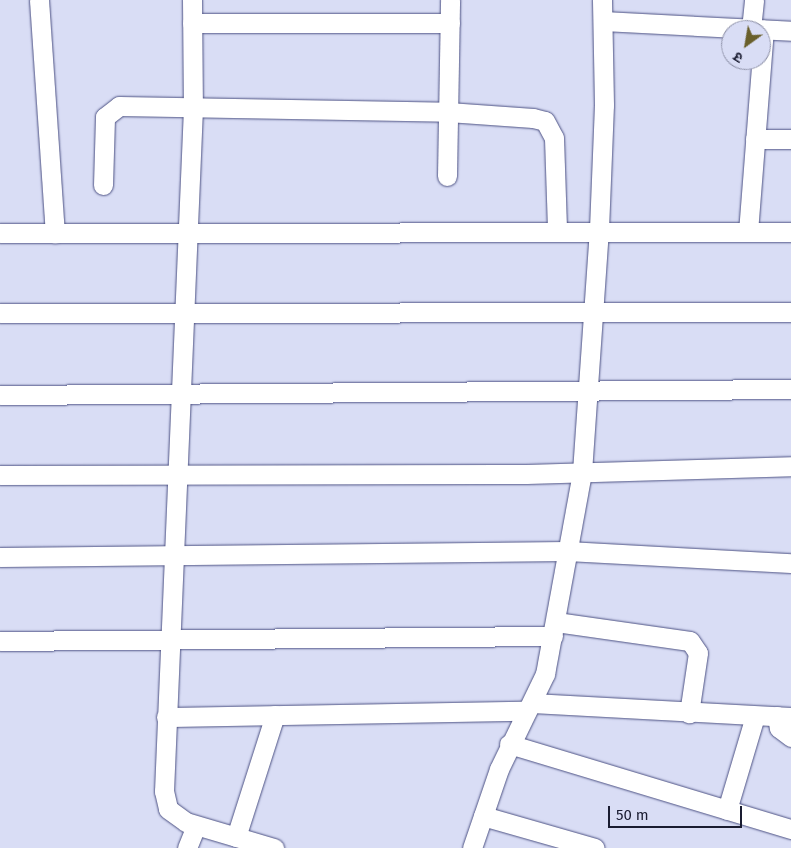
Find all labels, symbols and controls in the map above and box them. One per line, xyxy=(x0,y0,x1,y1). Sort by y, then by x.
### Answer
north arrow xyxy=(721,20,771,70)
text: उ xyxy=(730,48,746,67)
scale bar xyxy=(611,796,745,828)
text: 50 m xyxy=(616,806,649,824)

